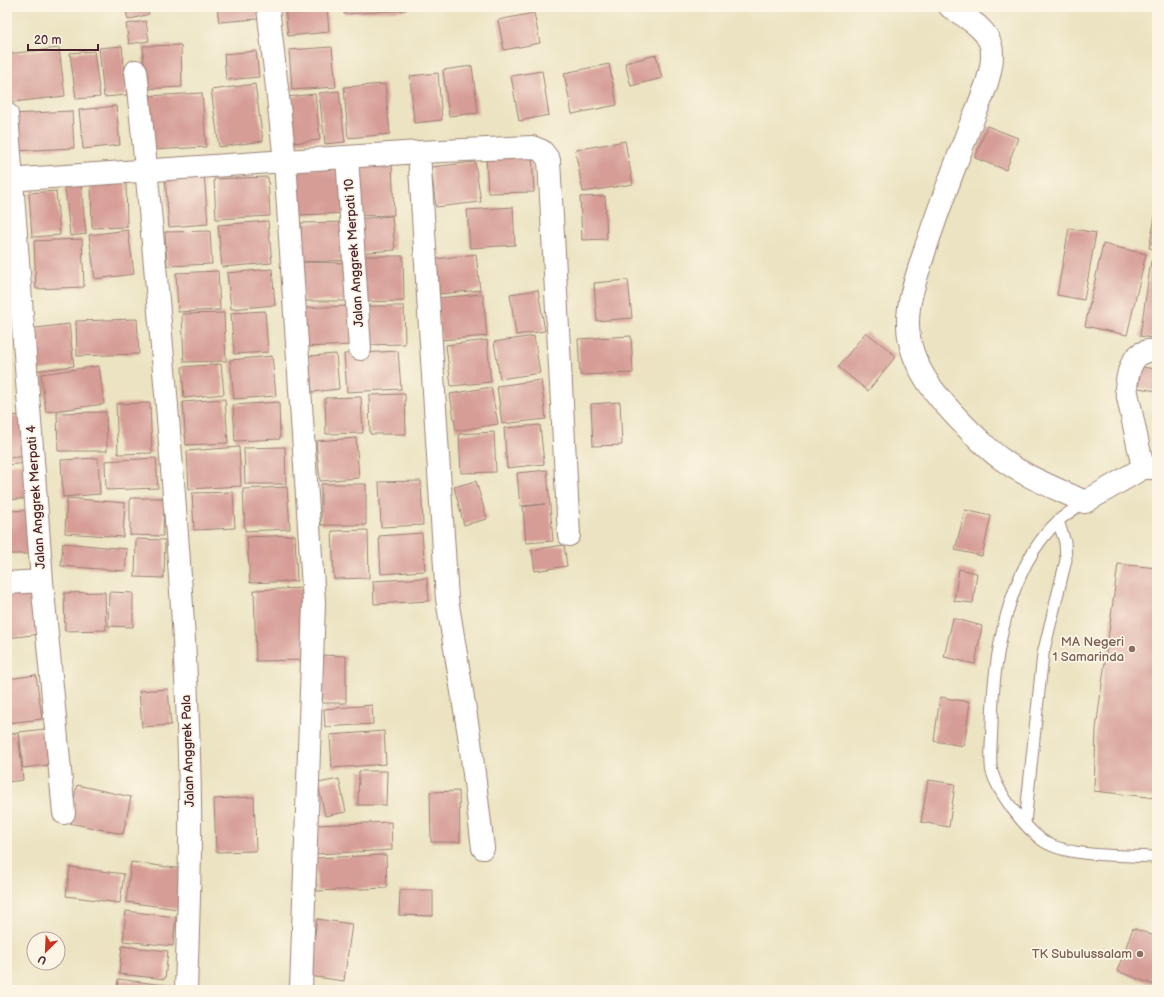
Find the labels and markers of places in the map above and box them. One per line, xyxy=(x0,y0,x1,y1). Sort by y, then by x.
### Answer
place label: MA Negeri 1 Samarinda xyxy=(1053,634,1124,665)
marker: MA Negeri 1 Samarinda xyxy=(1127,644,1137,654)
place label: TK Subulussalam xyxy=(1032,946,1132,962)
marker: TK Subulussalam xyxy=(1135,949,1145,959)

